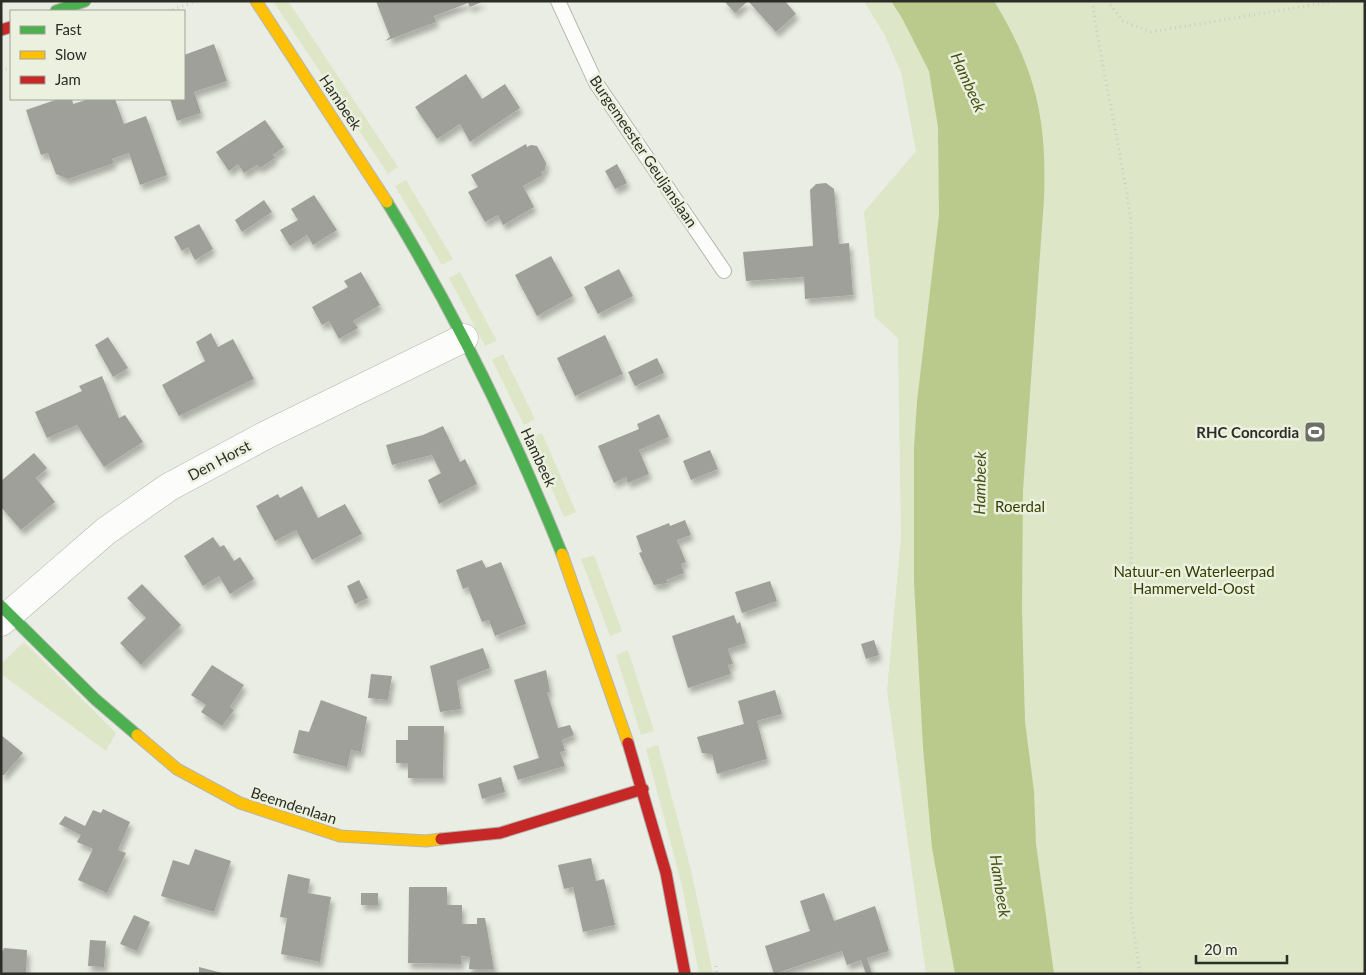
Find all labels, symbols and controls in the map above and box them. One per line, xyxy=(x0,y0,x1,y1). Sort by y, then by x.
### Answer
legend xyxy=(10,10,185,100)
text: Fast xyxy=(55,20,82,38)
text: Slow xyxy=(55,45,87,63)
water label: Hambeek xyxy=(947,49,991,115)
text: Jam xyxy=(55,70,81,88)
street label: Hambeek xyxy=(316,71,366,133)
street label: Burgemeester Geuljanslaan xyxy=(586,72,702,230)
sports icon: RHC Concordia xyxy=(1303,420,1327,444)
place label: RHC Concordia xyxy=(1196,423,1299,441)
street label: Hambeek xyxy=(518,425,561,490)
street label: Den Horst xyxy=(185,436,254,484)
water label: Hambeek xyxy=(969,451,989,515)
park label: Roerdal xyxy=(995,497,1045,515)
park label: Natuur-en Waterleerpad Hammerveld-Oost xyxy=(1113,562,1275,597)
street label: Beemdenlaan xyxy=(249,783,339,827)
water label: Hambeek xyxy=(987,853,1015,919)
scale bar xyxy=(1196,932,1287,964)
text: 20 m xyxy=(1204,940,1238,958)

